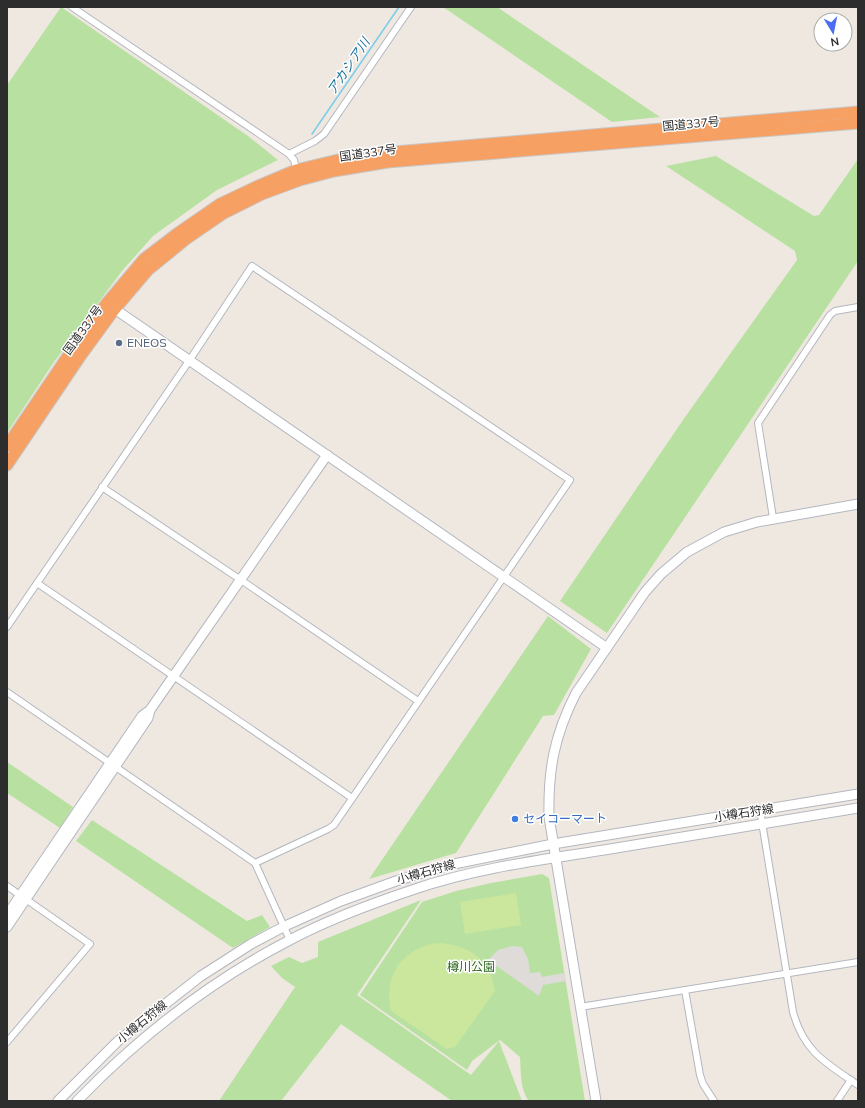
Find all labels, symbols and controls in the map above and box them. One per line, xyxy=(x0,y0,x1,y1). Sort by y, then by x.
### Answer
north arrow xyxy=(813,12,853,52)
water label: アカシア川 xyxy=(323,33,374,97)
text: N xyxy=(829,34,840,49)
street label: 国道337号 xyxy=(662,114,720,133)
street label: 国道337号 xyxy=(338,141,397,164)
street label: 国道337号 xyxy=(60,302,106,357)
place label: ENEOS xyxy=(127,335,167,350)
marker: ENEOS xyxy=(114,338,124,348)
street label: 小樽石狩線 xyxy=(713,800,775,825)
place label: セイコーマート xyxy=(523,811,607,826)
marker: セイコーマート xyxy=(510,814,520,824)
street label: 小樽石狩線 xyxy=(395,856,457,887)
park label: 樽川公園 xyxy=(447,959,495,974)
street label: 小樽石狩線 xyxy=(114,997,170,1046)

